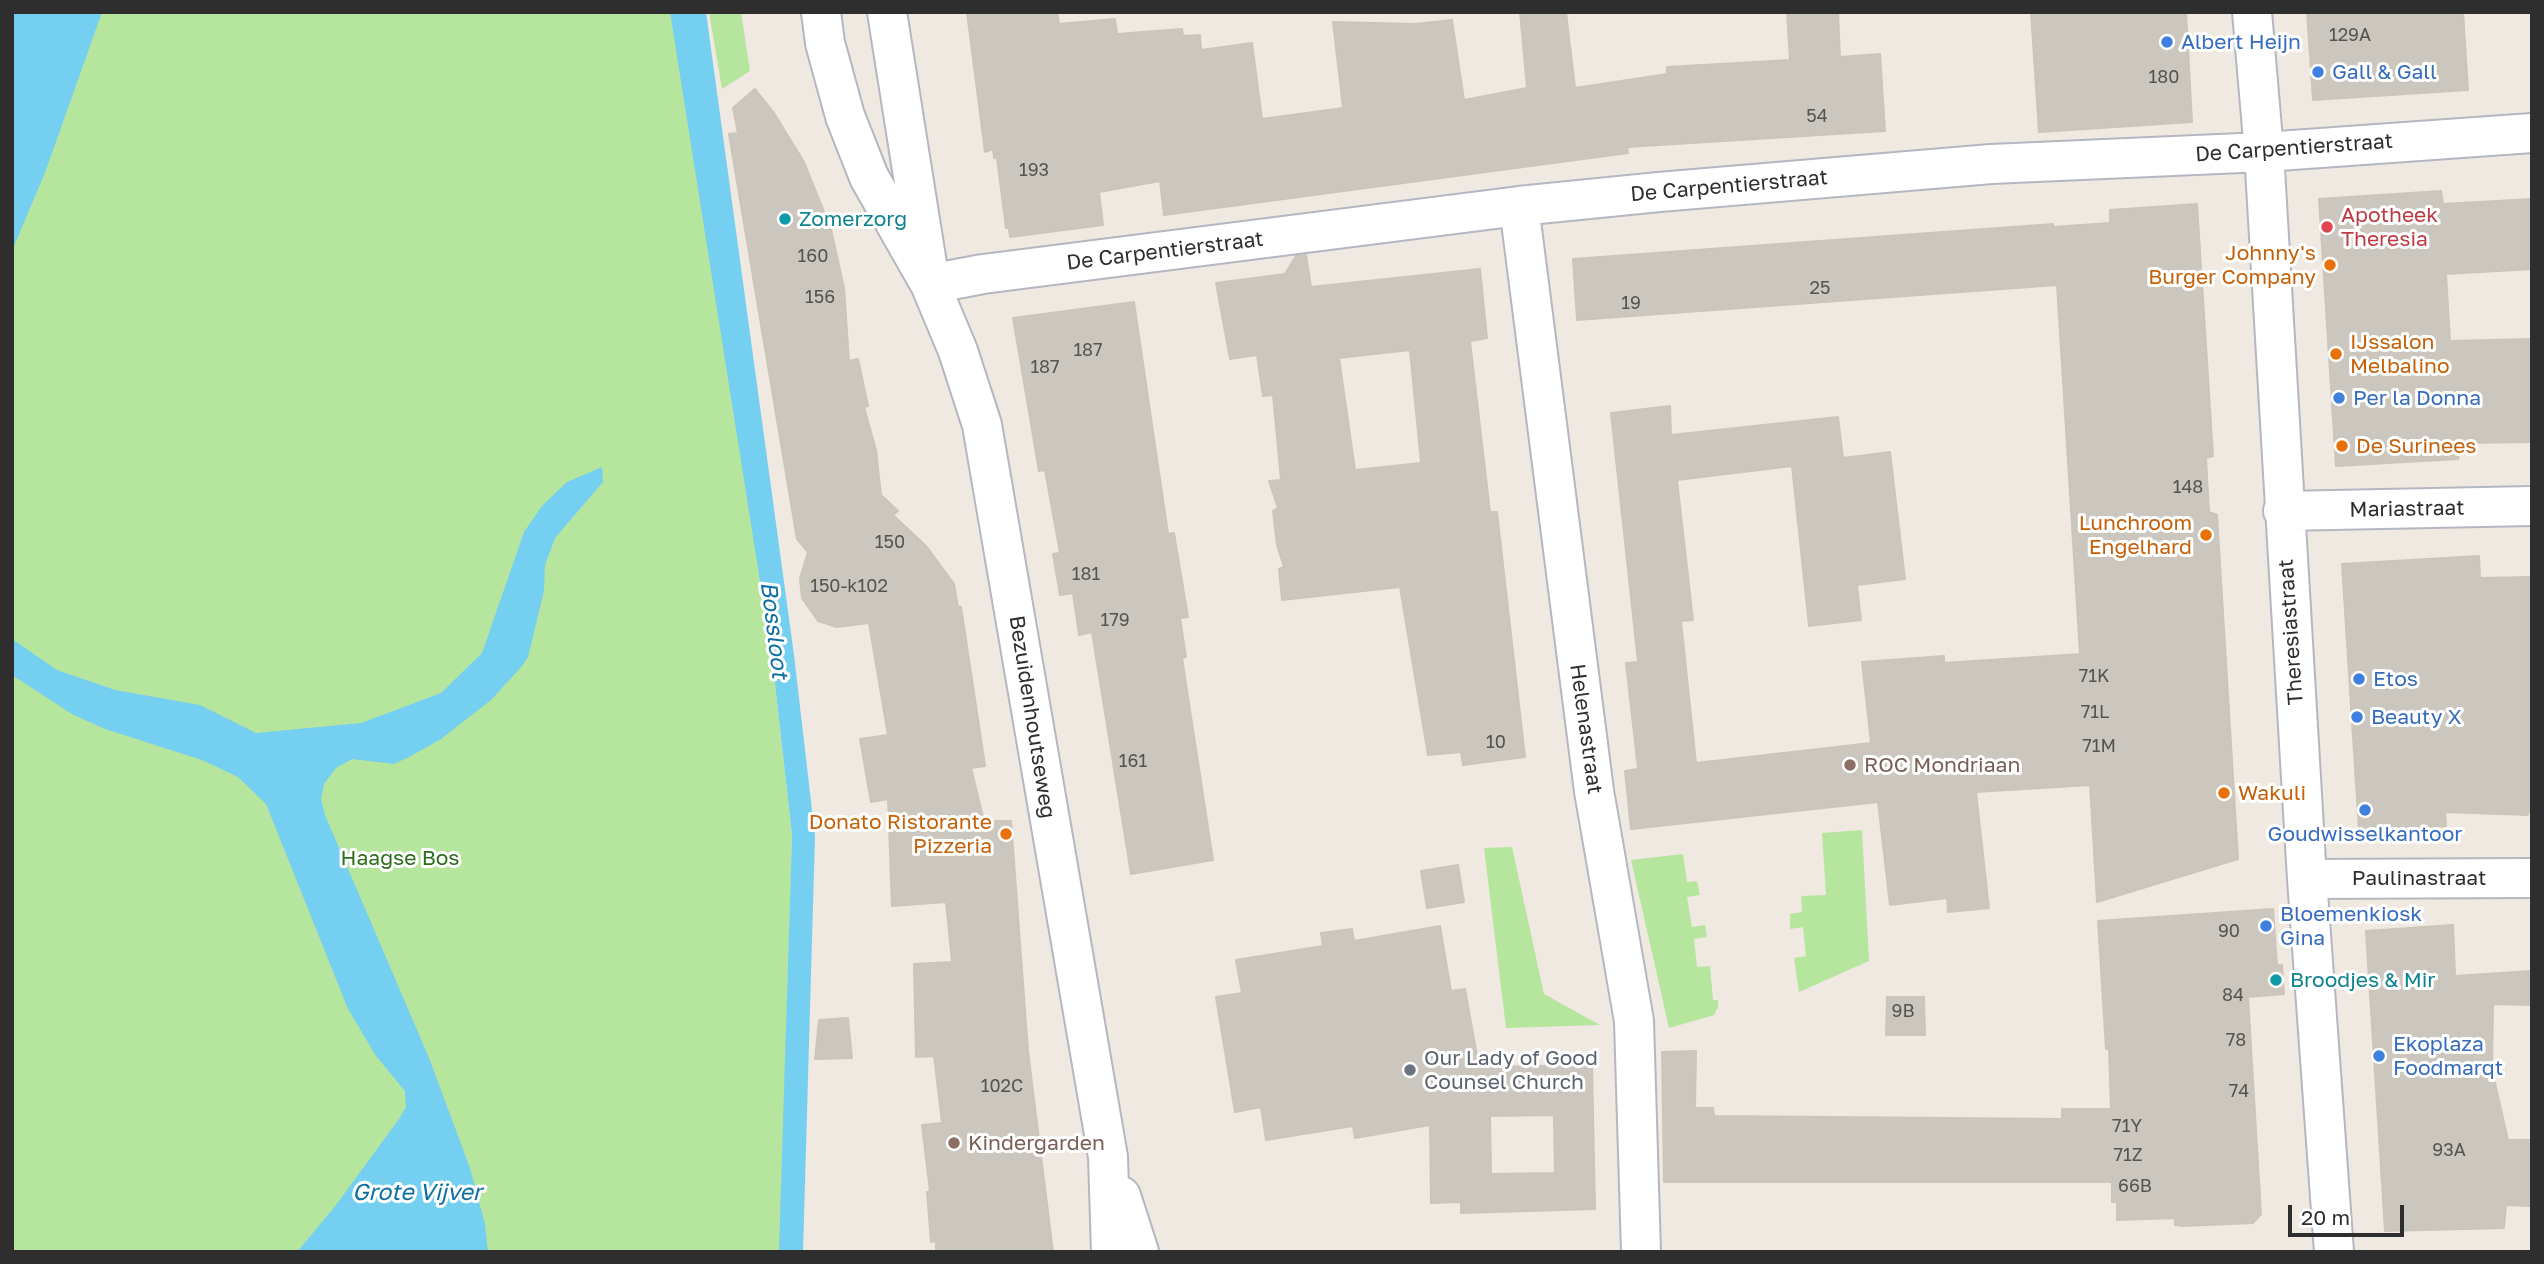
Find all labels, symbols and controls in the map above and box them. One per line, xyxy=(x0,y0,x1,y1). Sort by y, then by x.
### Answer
house number: 129A xyxy=(2329,24,2371,46)
place label: Albert Heijn xyxy=(2181,29,2301,55)
marker: Albert Heijn xyxy=(2159,34,2175,50)
place label: Gall & Gall xyxy=(2332,59,2437,85)
marker: Gall & Gall xyxy=(2310,64,2326,80)
house number: 180 xyxy=(2149,66,2179,88)
house number: 54 xyxy=(1806,105,1828,127)
street label: De Carpentierstraat xyxy=(2194,129,2394,167)
house number: 193 xyxy=(1019,159,1049,181)
street label: De Carpentierstraat xyxy=(1629,165,1829,207)
place label: Apotheek Theresia xyxy=(2341,202,2438,252)
place label: Zomerzorg xyxy=(799,206,907,232)
marker: Zomerzorg xyxy=(777,211,793,227)
marker: Apotheek Theresia xyxy=(2319,219,2335,235)
street label: De Carpentierstraat xyxy=(1065,226,1265,276)
place label: Johnny's Burger Company xyxy=(2148,240,2316,290)
house number: 160 xyxy=(798,245,828,267)
marker: Johnny's Burger Company xyxy=(2322,257,2338,273)
house number: 25 xyxy=(1810,277,1830,299)
house number: 156 xyxy=(805,286,835,308)
house number: 19 xyxy=(1621,292,1641,314)
place label: IJssalon Melbalino xyxy=(2350,329,2450,379)
house number: 187 xyxy=(1073,339,1103,361)
marker: IJssalon Melbalino xyxy=(2328,346,2344,362)
house number: 187 xyxy=(1030,356,1060,378)
place label: Per la Donna xyxy=(2353,385,2481,411)
marker: Per la Donna xyxy=(2331,390,2347,406)
place label: De Surinees xyxy=(2356,433,2476,459)
marker: De Surinees xyxy=(2334,438,2350,454)
house number: 148 xyxy=(2173,476,2203,498)
street label: Mariastraat xyxy=(2349,495,2465,523)
place label: Lunchroom Engelhard xyxy=(2079,510,2192,560)
marker: Lunchroom Engelhard xyxy=(2198,527,2214,543)
house number: 150 xyxy=(875,531,905,553)
street label: Theresiastraat xyxy=(2273,558,2309,706)
house number: 181 xyxy=(1072,563,1100,585)
house number: 150-k102 xyxy=(810,575,888,597)
water label: Bossloot xyxy=(754,580,794,680)
house number: 179 xyxy=(1100,609,1130,631)
street label: Bezuidenhoutseweg xyxy=(1004,614,1060,820)
street label: Helenastraat xyxy=(1564,662,1608,796)
house number: 71K xyxy=(2079,665,2109,687)
place label: Etos xyxy=(2373,666,2418,692)
marker: Etos xyxy=(2351,671,2367,687)
house number: 71L xyxy=(2081,701,2109,723)
place label: Beauty X xyxy=(2371,704,2462,730)
marker: Beauty X xyxy=(2349,709,2365,725)
house number: 10 xyxy=(1486,731,1506,753)
house number: 71M xyxy=(2082,735,2116,757)
house number: 161 xyxy=(1119,750,1147,772)
place label: ROC Mondriaan xyxy=(1864,752,2020,778)
marker: ROC Mondriaan xyxy=(1842,757,1858,773)
place label: Wakuli xyxy=(2238,780,2306,806)
marker: Wakuli xyxy=(2216,785,2232,801)
marker: Goudwisselkantoor xyxy=(2357,802,2373,818)
place label: Donato Ristorante Pizzeria xyxy=(809,809,992,859)
place label: Goudwisselkantoor xyxy=(2268,821,2462,847)
marker: Donato Ristorante Pizzeria xyxy=(998,826,1014,842)
park label: Haagse Bos xyxy=(341,845,459,871)
street label: Paulinastraat xyxy=(2352,865,2486,891)
place label: Bloemenkiosk Gina xyxy=(2280,901,2422,951)
marker: Bloemenkiosk Gina xyxy=(2258,918,2274,934)
house number: 90 xyxy=(2218,920,2240,942)
place label: Broodjes & Mir xyxy=(2290,967,2436,993)
marker: Broodjes & Mir xyxy=(2268,972,2284,988)
house number: 84 xyxy=(2222,984,2244,1006)
house number: 9B xyxy=(1892,1000,1914,1022)
house number: 78 xyxy=(2226,1029,2246,1051)
place label: Ekoplaza Foodmarqt xyxy=(2393,1031,2503,1081)
place label: Our Lady of Good Counsel Church xyxy=(1424,1045,1598,1095)
marker: Ekoplaza Foodmarqt xyxy=(2371,1048,2387,1064)
marker: Our Lady of Good Counsel Church xyxy=(1402,1062,1418,1078)
house number: 102C xyxy=(981,1075,1023,1097)
house number: 74 xyxy=(2229,1080,2249,1102)
house number: 71Y xyxy=(2112,1115,2142,1137)
place label: Kindergarden xyxy=(968,1130,1105,1156)
marker: Kindergarden xyxy=(946,1135,962,1151)
house number: 93A xyxy=(2432,1139,2466,1161)
house number: 71Z xyxy=(2113,1144,2143,1166)
house number: 66B xyxy=(2118,1175,2152,1197)
water label: Grote Vijver xyxy=(352,1179,482,1207)
scale bar xyxy=(2292,1190,2408,1234)
text: 20 m xyxy=(2301,1204,2350,1230)

